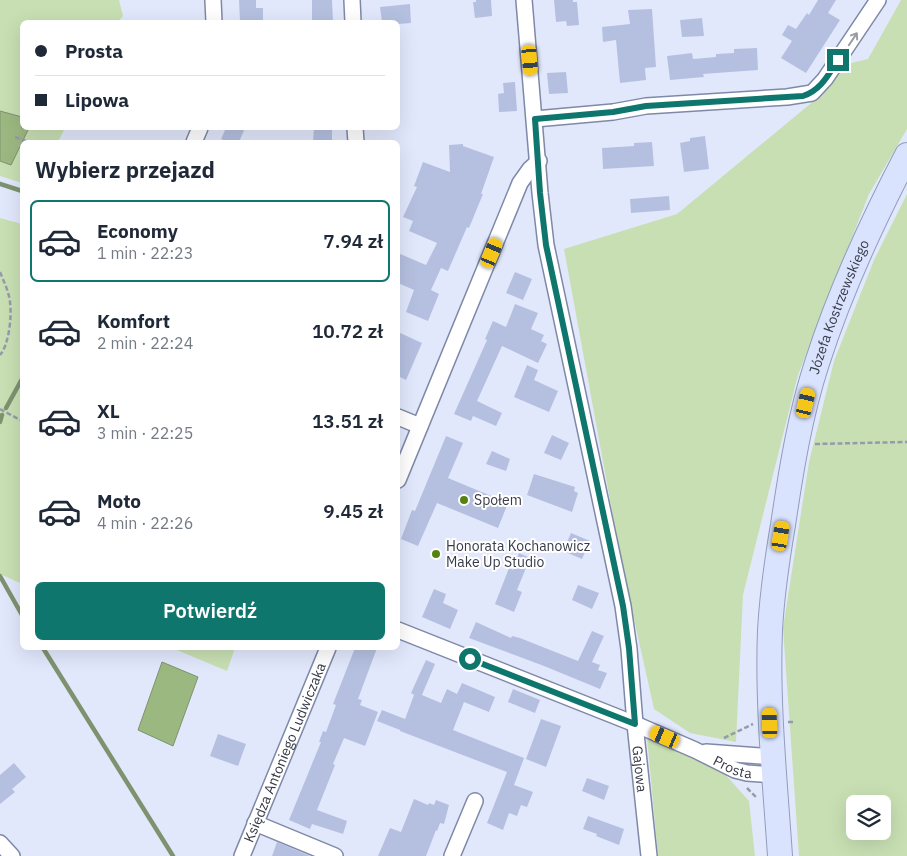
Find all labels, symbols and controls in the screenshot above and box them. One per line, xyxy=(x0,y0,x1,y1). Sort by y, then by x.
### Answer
one-way arrow xyxy=(848,32,858,46)
text: Prosta xyxy=(65,39,123,63)
car xyxy=(521,44,538,76)
route end xyxy=(827,49,849,71)
text: Lipowa xyxy=(65,88,129,112)
text: Wybierz przejazd xyxy=(35,155,215,184)
icon: car xyxy=(37,219,82,264)
text: Economy xyxy=(97,219,178,243)
text: 7.94 zł xyxy=(323,229,383,253)
car xyxy=(479,236,504,270)
street label: Józefa Kostrzewskiego xyxy=(805,237,873,376)
text: 1 min · 22:23 xyxy=(97,243,193,263)
icon: car xyxy=(37,309,82,354)
text: Komfort xyxy=(97,309,170,333)
text: 10.72 zł xyxy=(312,319,383,343)
text: 2 min · 22:24 xyxy=(97,333,193,353)
car xyxy=(795,387,816,419)
icon: car xyxy=(37,399,82,444)
text: XL xyxy=(97,399,120,423)
text: 13.51 zł xyxy=(312,409,383,433)
text: 3 min · 22:25 xyxy=(97,423,193,443)
icon: car xyxy=(37,489,82,534)
text: Moto xyxy=(97,489,141,513)
place label: Społem xyxy=(474,491,522,509)
marker: Społem xyxy=(458,494,470,506)
text: 9.45 zł xyxy=(323,499,383,523)
text: 4 min · 22:26 xyxy=(97,513,193,533)
car xyxy=(771,520,790,552)
place label: Honorata Kochanowicz Make Up Studio xyxy=(446,537,591,571)
marker: Honorata Kochanowicz Make Up Studio xyxy=(430,548,442,560)
button: Potwierdź xyxy=(35,582,385,640)
route start xyxy=(459,648,481,670)
street label: Księdza Antoniego Ludwiczaka xyxy=(240,660,330,845)
car xyxy=(761,708,778,738)
car xyxy=(648,724,681,750)
street label: Gajowa xyxy=(628,745,651,794)
street label: Prosta xyxy=(710,752,753,782)
map controls xyxy=(846,795,891,840)
button: layers xyxy=(846,795,891,840)

